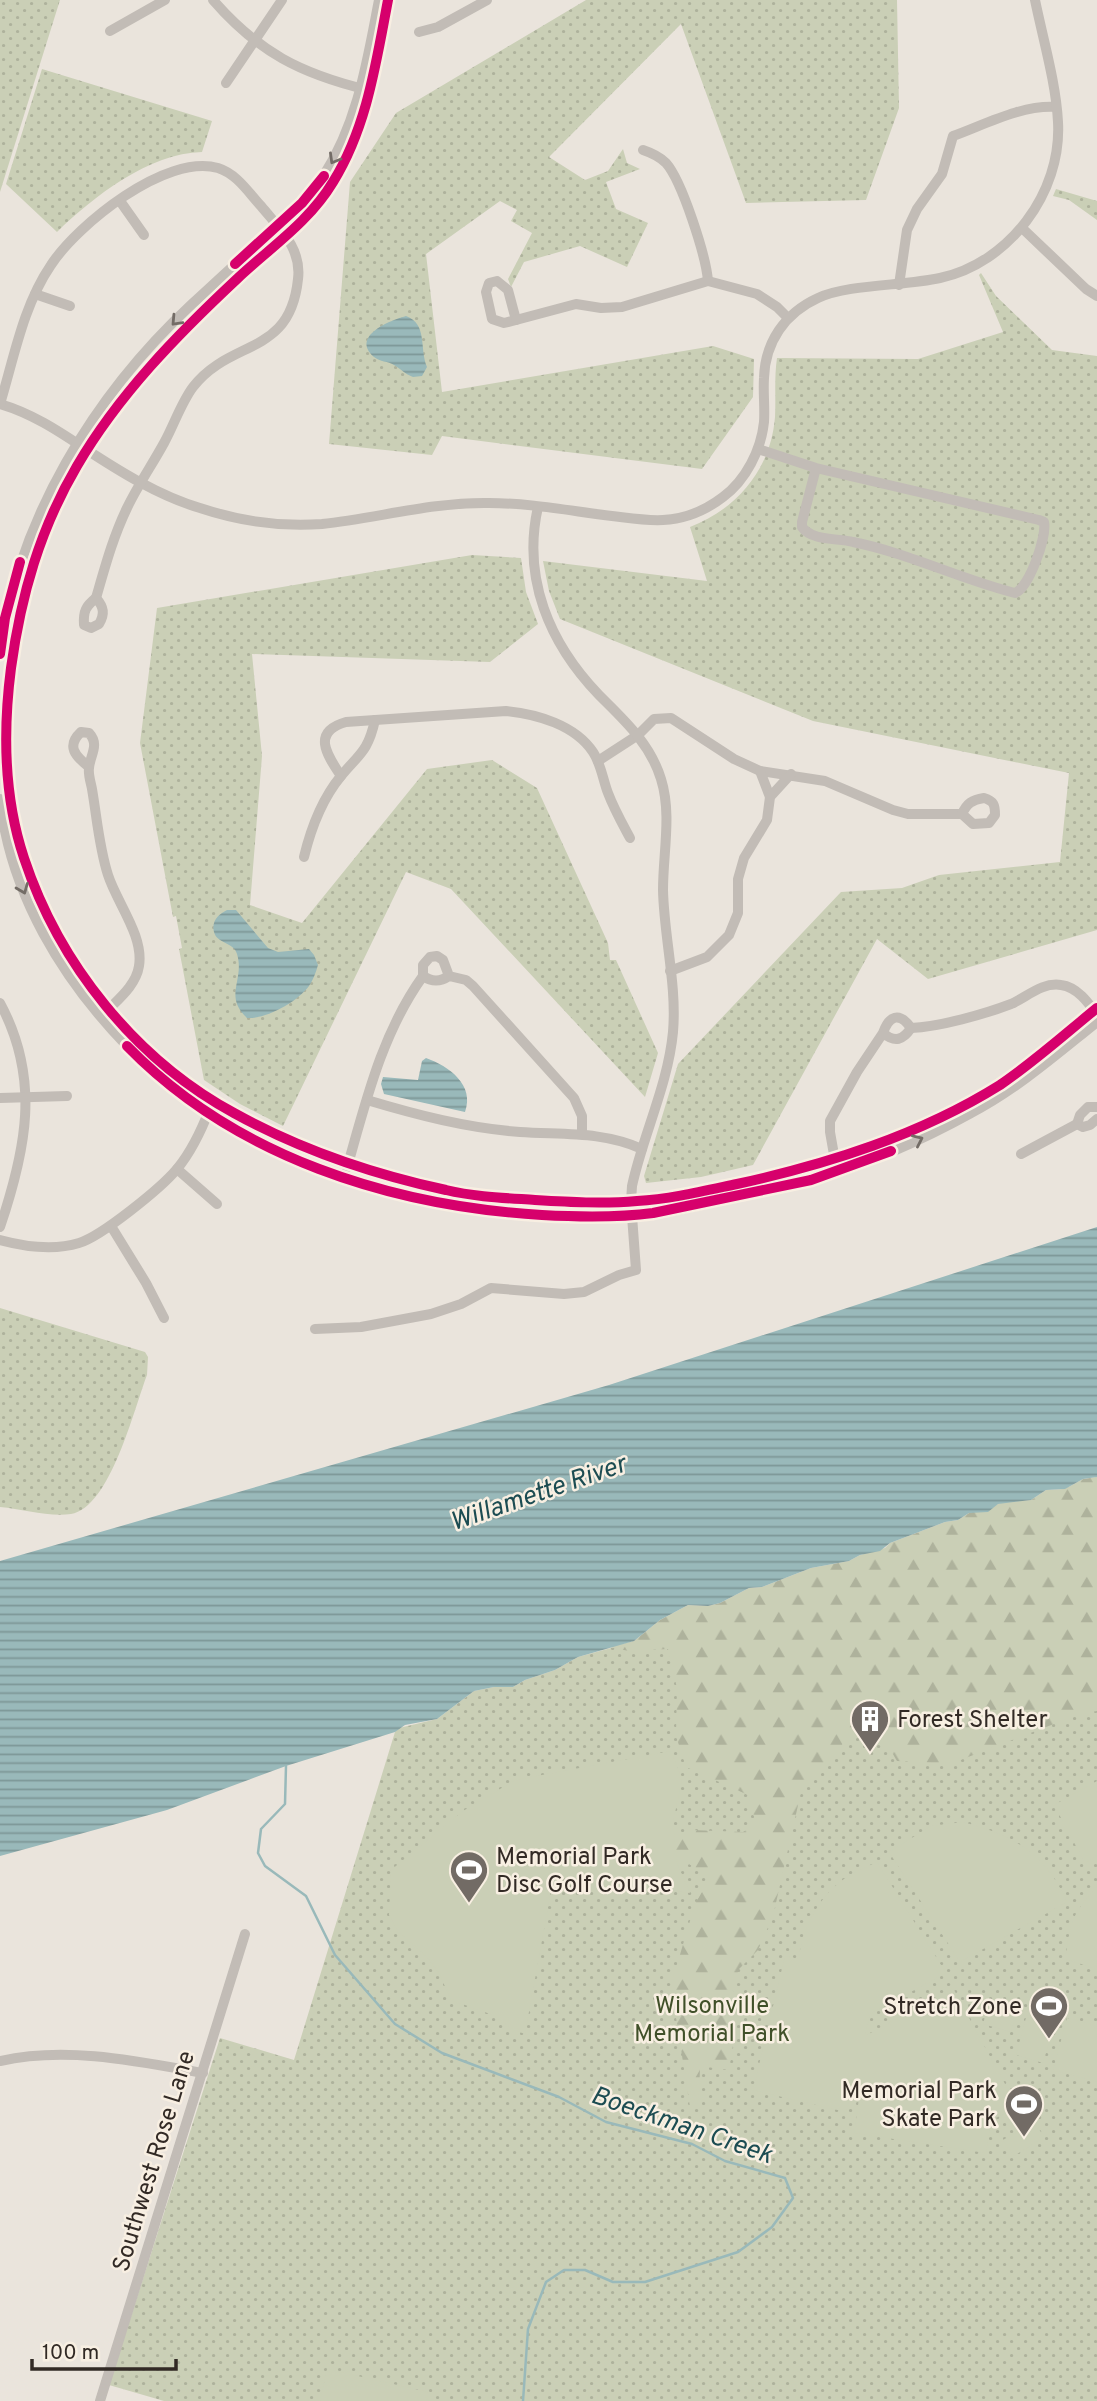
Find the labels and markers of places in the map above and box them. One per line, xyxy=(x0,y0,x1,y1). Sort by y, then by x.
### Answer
building icon: Forest Shelter xyxy=(849,1698,891,1753)
place label: Forest Shelter xyxy=(897,1706,1048,1736)
place label: Memorial Park Disc Golf Course xyxy=(496,1843,673,1901)
sports icon: Memorial Park Disc Golf Course xyxy=(448,1849,490,1904)
sports icon: Stretch Zone xyxy=(1028,1985,1070,2040)
place label: Stretch Zone xyxy=(883,1993,1022,2023)
place label: Memorial Park Skate Park xyxy=(841,2077,997,2135)
sports icon: Memorial Park Skate Park xyxy=(1003,2083,1045,2138)

